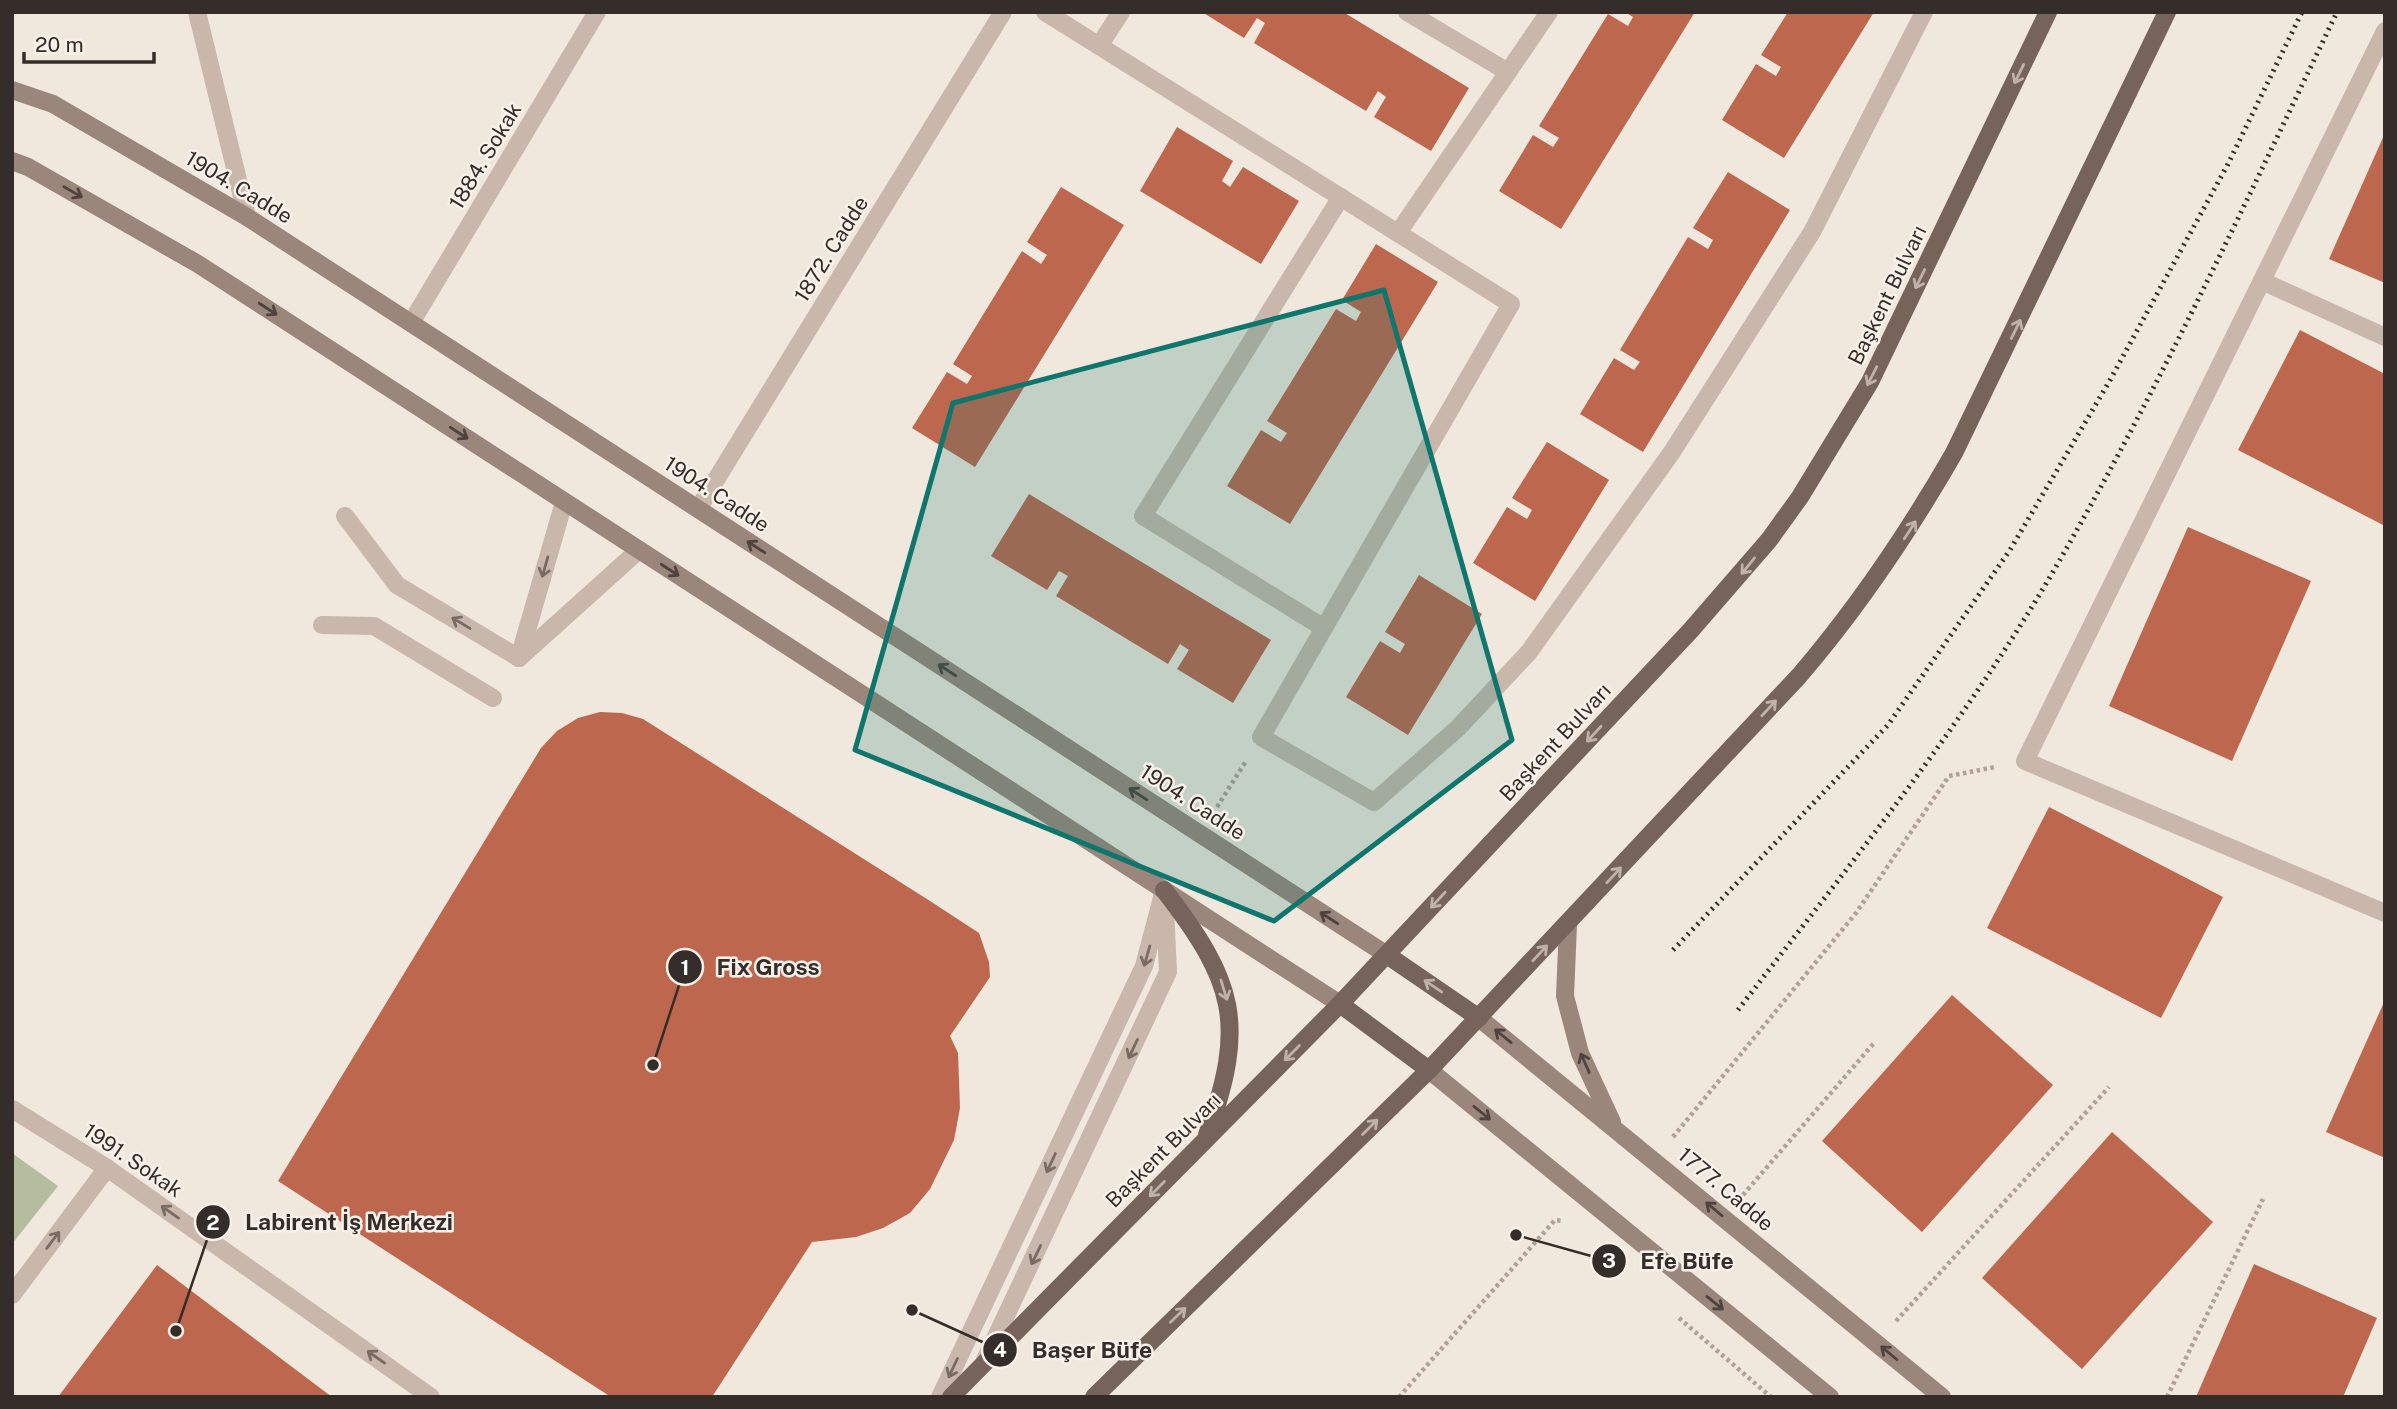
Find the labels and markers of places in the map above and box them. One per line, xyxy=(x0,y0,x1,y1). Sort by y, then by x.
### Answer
callout: Fix Gross xyxy=(667,945,834,989)
callout: Labirent İş Merkezi xyxy=(196,1200,467,1244)
callout: Efe Büfe xyxy=(1591,1239,1748,1283)
callout: Başer Büfe xyxy=(982,1328,1166,1372)

